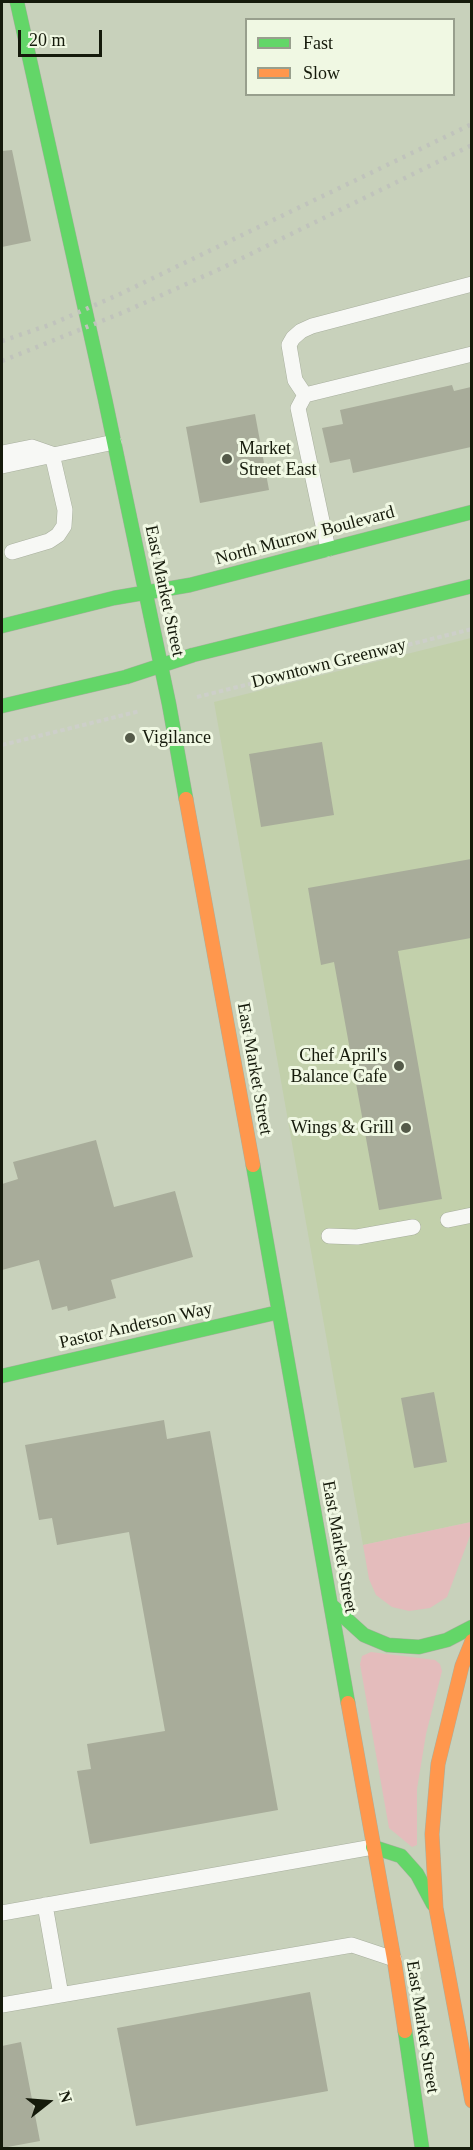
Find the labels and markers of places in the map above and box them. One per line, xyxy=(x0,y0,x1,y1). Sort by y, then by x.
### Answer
place label: Market Street East xyxy=(239,438,316,480)
marker: Market Street East xyxy=(220,452,234,466)
place label: Vigilance xyxy=(142,727,211,749)
marker: Vigilance xyxy=(123,731,137,745)
place label: Chef April's Balance Cafe xyxy=(291,1045,387,1088)
marker: Chef April's Balance Cafe xyxy=(392,1059,406,1073)
place label: Wings & Grill xyxy=(291,1117,394,1139)
marker: Wings & Grill xyxy=(399,1121,413,1135)

